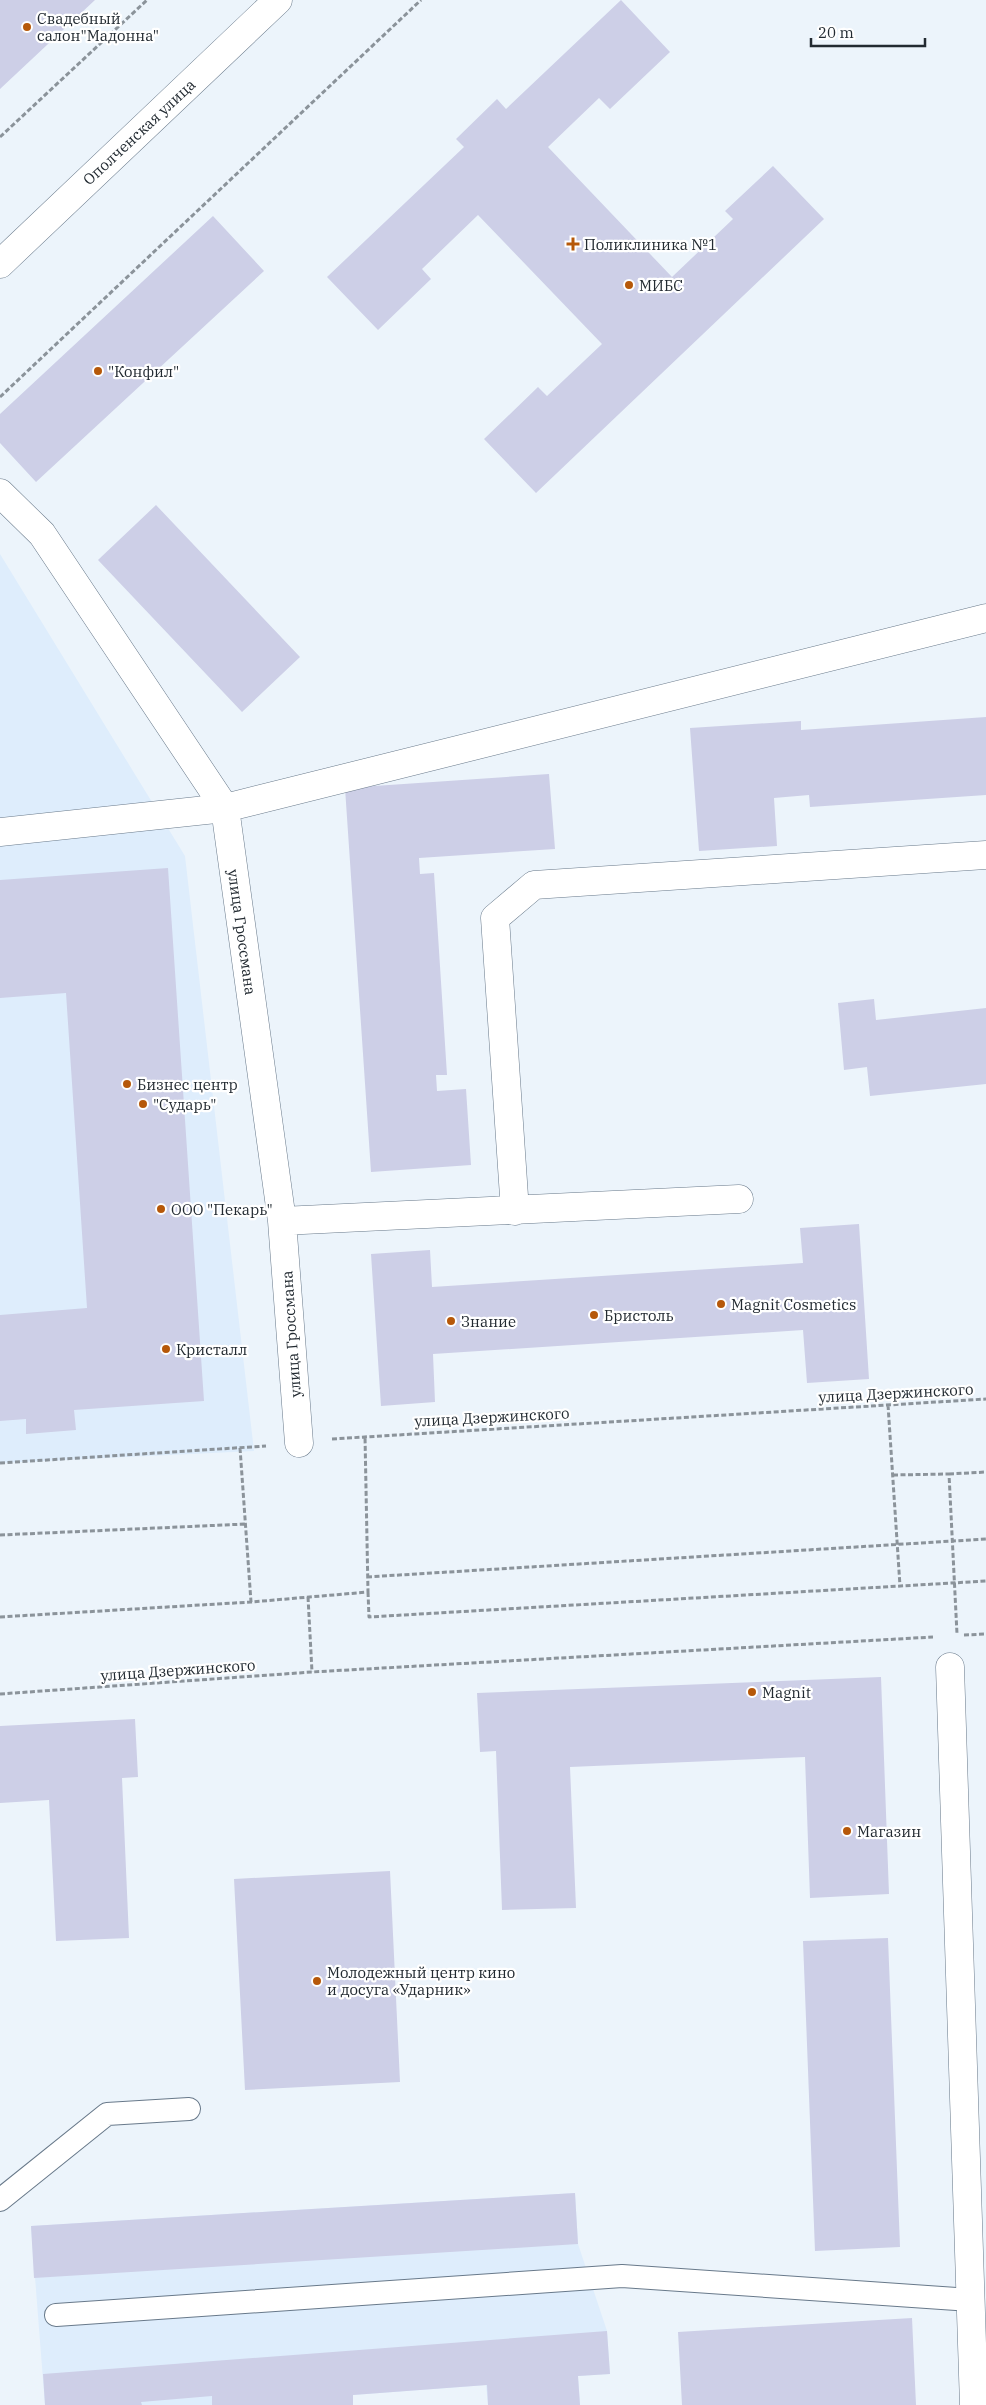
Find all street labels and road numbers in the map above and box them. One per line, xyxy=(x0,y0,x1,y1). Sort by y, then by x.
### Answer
street label: Ополченская улица xyxy=(79,75,199,189)
street label: улица Гроссмана xyxy=(224,868,260,996)
street label: улица Гроссмана xyxy=(277,1270,305,1398)
street label: улица Дзержинского xyxy=(818,1379,974,1407)
street label: улица Дзержинского xyxy=(414,1403,570,1431)
street label: улица Дзержинского xyxy=(100,1655,256,1685)

